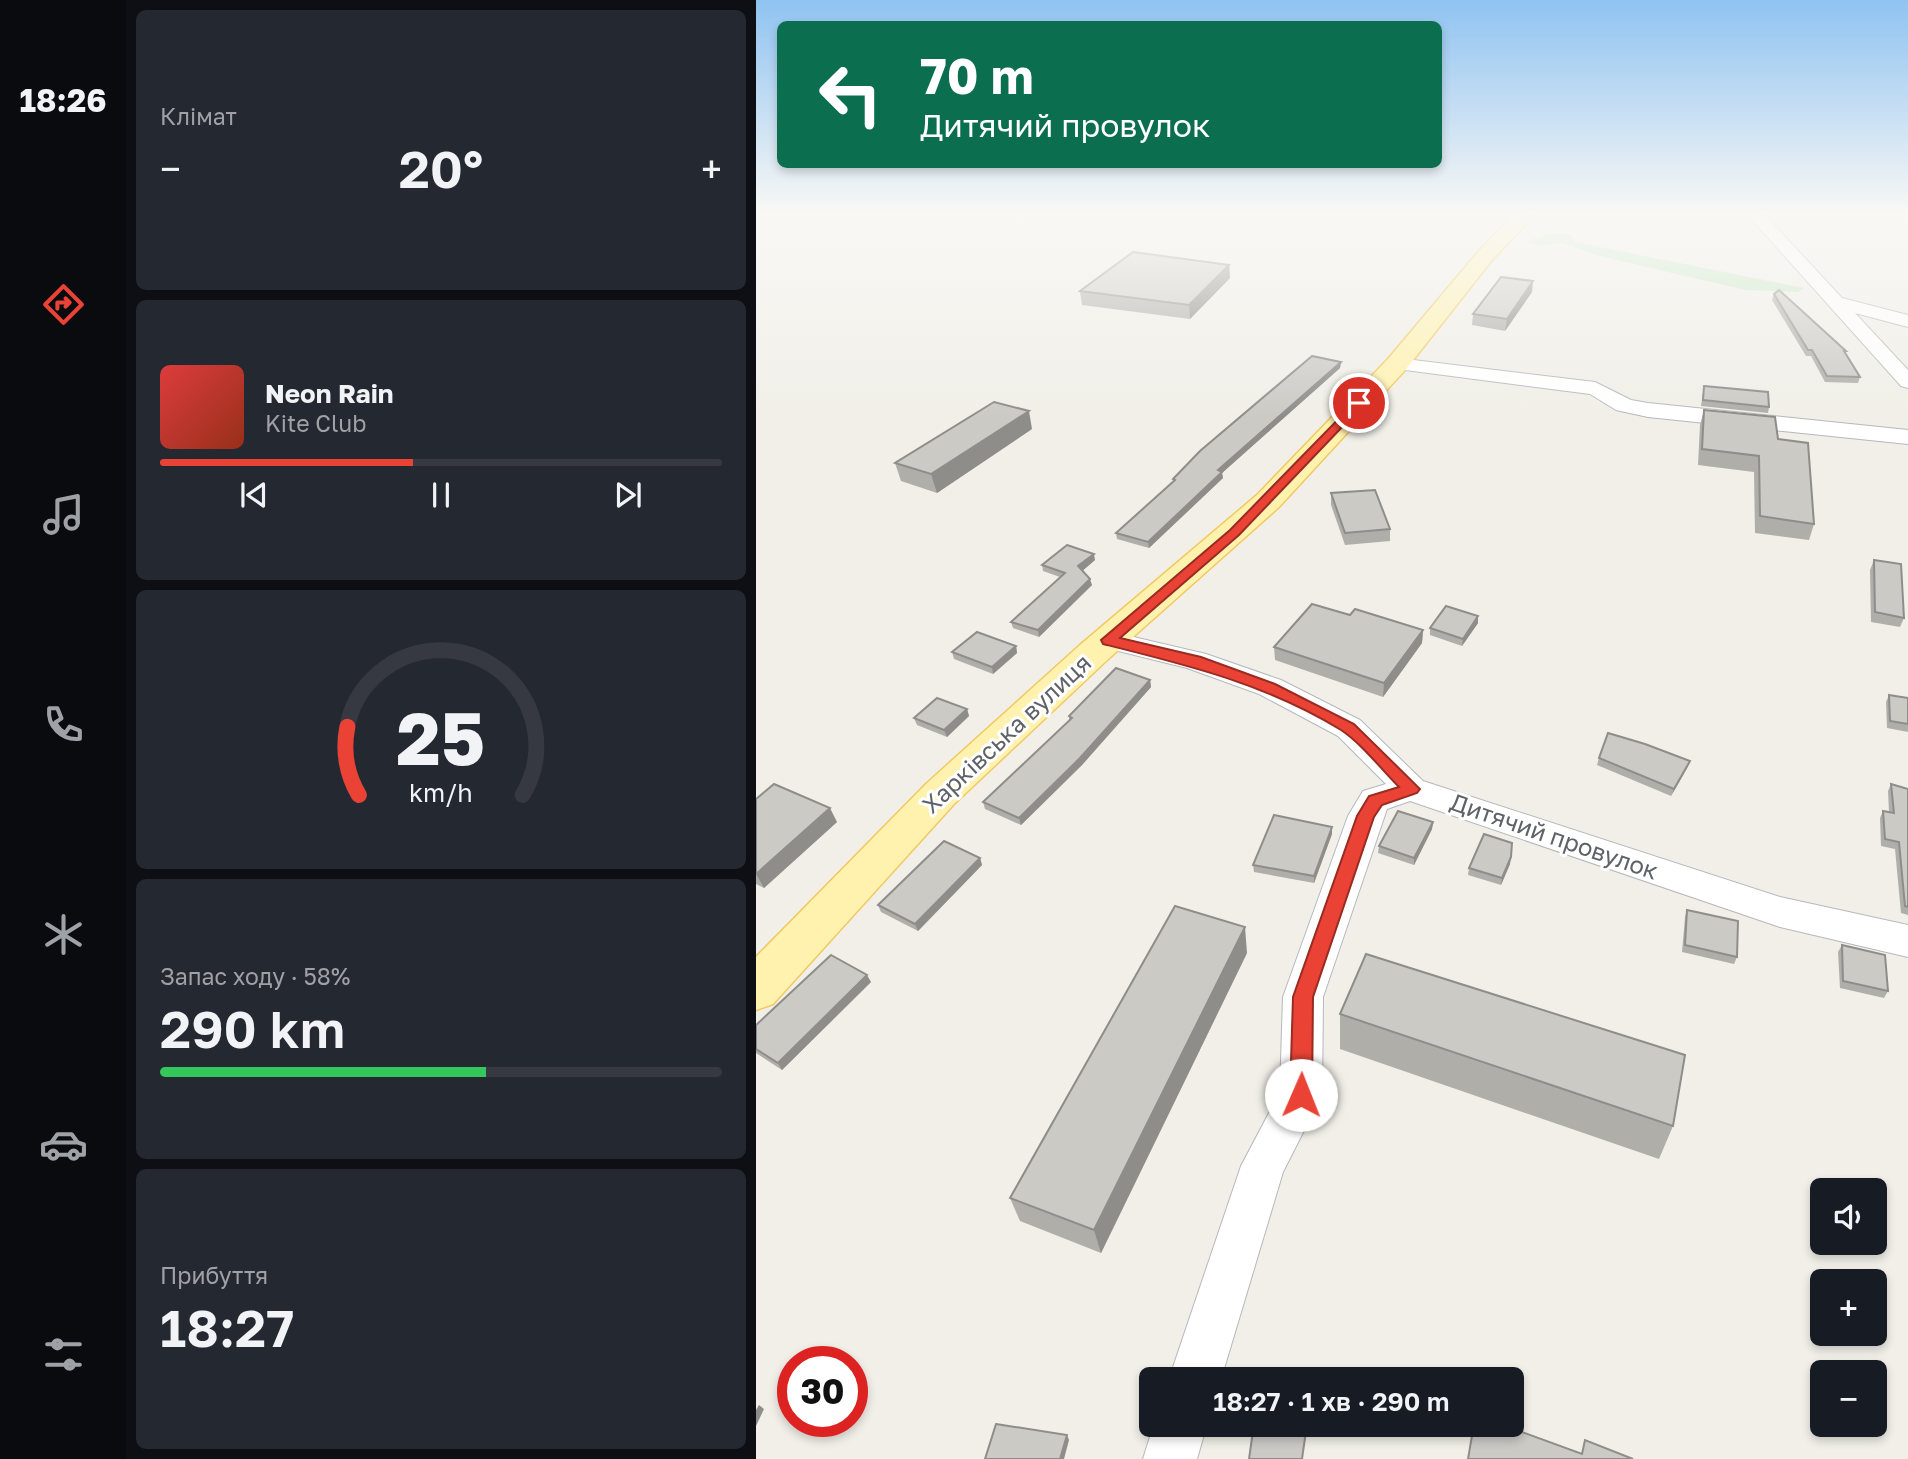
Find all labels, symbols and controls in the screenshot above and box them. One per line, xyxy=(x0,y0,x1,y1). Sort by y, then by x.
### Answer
text: 70 m xyxy=(920,46,1034,105)
icon: left xyxy=(805,49,896,140)
text: 18:26 xyxy=(19,81,107,119)
text: Клімат xyxy=(160,102,237,130)
text: Дитячий провулок xyxy=(920,106,1210,144)
text: 20° xyxy=(399,137,483,199)
text: − xyxy=(160,146,181,191)
text: + xyxy=(701,146,722,191)
icon: directions xyxy=(39,280,88,329)
pin xyxy=(1329,373,1389,433)
text: Neon Rain xyxy=(265,378,394,409)
icon: arrive xyxy=(1340,384,1378,422)
text: Kite Club xyxy=(265,409,366,437)
icon: previous xyxy=(235,476,273,514)
icon: pause xyxy=(422,476,460,514)
icon: next xyxy=(609,476,647,514)
icon: music xyxy=(39,490,88,539)
street label: Харківська вулиця xyxy=(916,647,1096,819)
text: 25 xyxy=(397,695,485,782)
icon: phone xyxy=(39,700,88,749)
text: km/h xyxy=(409,777,473,808)
street label: Дитячий провулок xyxy=(1447,786,1662,885)
icon: climate xyxy=(39,910,88,959)
text: Запас ходу · 58% xyxy=(160,962,350,990)
text: 290 km xyxy=(160,997,345,1059)
position arrow xyxy=(1264,1058,1338,1132)
icon: car xyxy=(39,1120,88,1169)
map controls xyxy=(1810,1178,1887,1437)
button: sound xyxy=(1810,1178,1887,1255)
text: Прибуття xyxy=(160,1261,268,1289)
button: + xyxy=(1810,1269,1887,1346)
text: 18:27 xyxy=(160,1296,294,1358)
icon: filters xyxy=(39,1330,88,1379)
speed limit sign: 30 xyxy=(777,1346,868,1437)
button: − xyxy=(1810,1360,1887,1437)
text: 18:27 · 1 хв · 290 m xyxy=(1213,1386,1450,1417)

